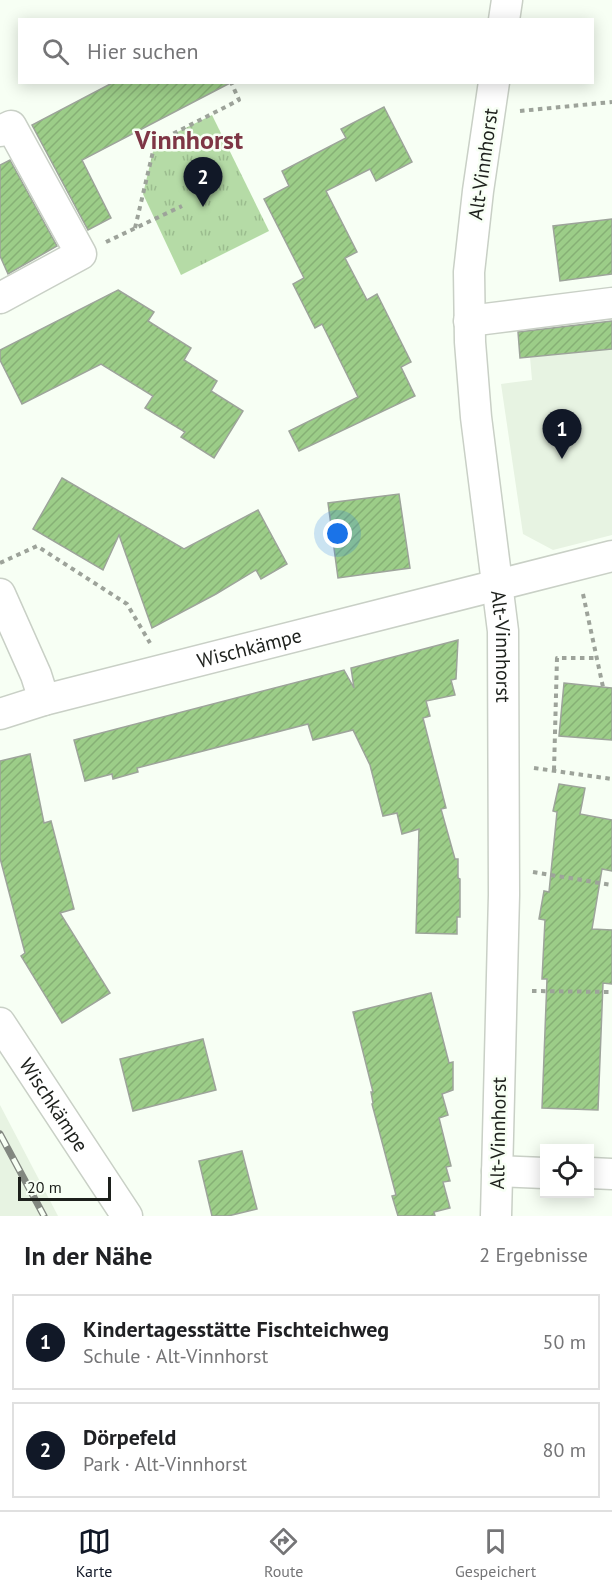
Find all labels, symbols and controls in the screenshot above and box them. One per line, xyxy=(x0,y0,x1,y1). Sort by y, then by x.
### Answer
search box xyxy=(18,18,594,84)
icon: search xyxy=(39,35,72,68)
text: Hier suchen xyxy=(87,37,199,65)
street label: Alt-Vinnhorst xyxy=(462,106,504,222)
district label: Vinnhorst xyxy=(134,123,243,156)
pin: 2 xyxy=(184,158,222,207)
pin: 1 xyxy=(542,410,582,459)
your location xyxy=(323,519,352,548)
street label: Alt-Vinnhorst xyxy=(485,589,516,703)
street label: Wischkämpe xyxy=(194,622,304,674)
street label: Wischkämpe xyxy=(14,1053,94,1157)
street label: Alt-Vinnhorst xyxy=(484,1076,512,1189)
map controls xyxy=(540,1144,594,1198)
button: locate xyxy=(540,1144,594,1198)
scale bar xyxy=(18,1174,111,1202)
text: 20 m xyxy=(27,1177,62,1197)
text: In der Nähe xyxy=(24,1239,152,1272)
text: 2 Ergebnisse xyxy=(479,1242,588,1268)
text: Kindertagesstätte Fischteichweg xyxy=(83,1315,389,1343)
text: 1 xyxy=(40,1329,51,1355)
text: 50 m xyxy=(543,1329,586,1355)
text: Schule · Alt-Vinnhorst xyxy=(83,1343,268,1369)
text: Dörpefeld xyxy=(83,1423,176,1451)
text: 2 xyxy=(40,1437,51,1463)
text: 80 m xyxy=(543,1437,586,1463)
text: Park · Alt-Vinnhorst xyxy=(83,1451,247,1477)
tab: Karte xyxy=(76,1525,112,1581)
tab: Route xyxy=(264,1525,303,1581)
tab: Gespeichert xyxy=(455,1525,536,1581)

